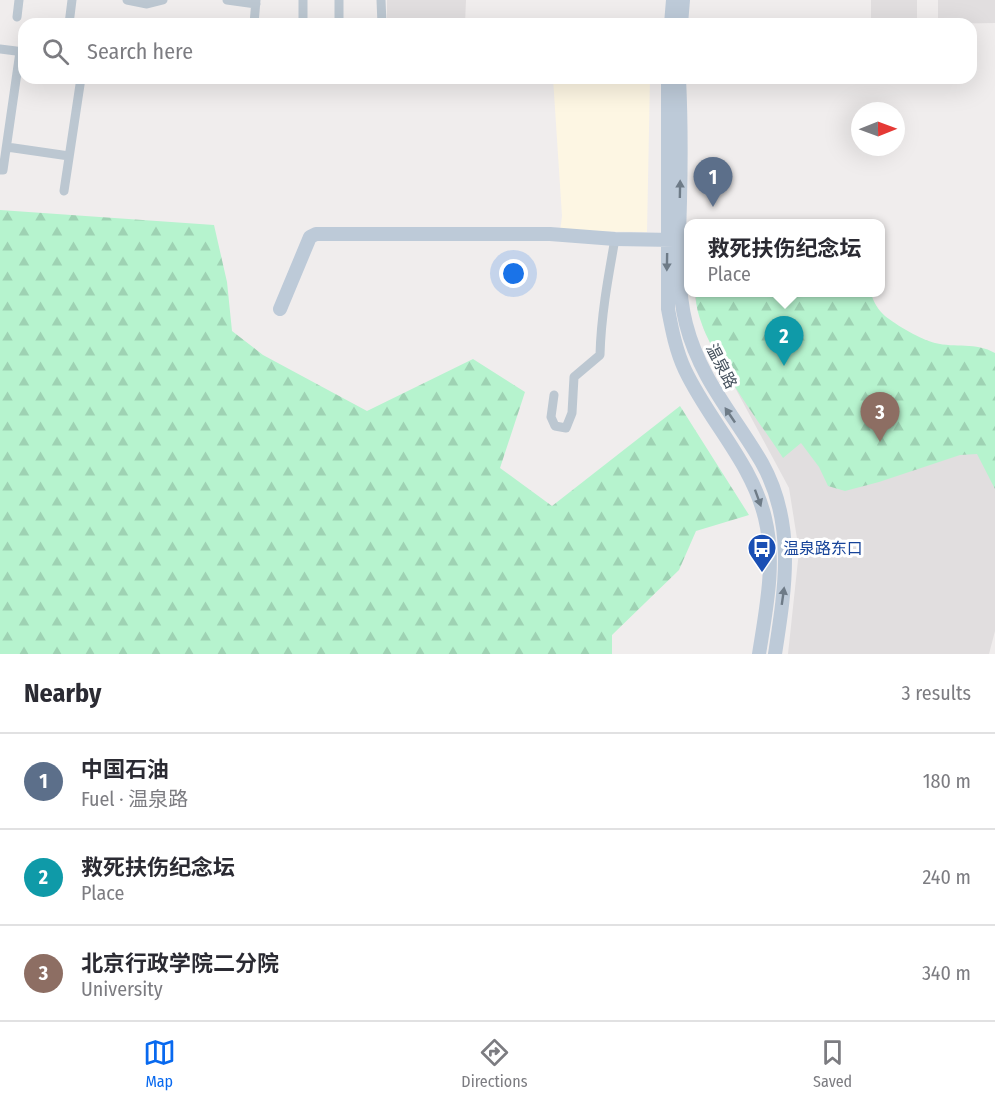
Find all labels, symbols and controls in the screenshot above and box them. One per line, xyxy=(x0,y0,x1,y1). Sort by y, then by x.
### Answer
search box xyxy=(18,18,977,84)
icon: search xyxy=(39,35,72,68)
text: Search here xyxy=(87,38,193,65)
north arrow xyxy=(851,102,905,156)
pin: 1 xyxy=(694,158,732,207)
one-way arrow xyxy=(676,179,685,198)
popup xyxy=(684,219,885,297)
text: 救死扶伤纪念坛 xyxy=(707,235,862,262)
one-way arrow xyxy=(662,253,672,272)
your location xyxy=(499,259,528,288)
text: Place xyxy=(707,262,751,286)
pin: 2 xyxy=(764,316,804,366)
street label: 温泉路 xyxy=(702,341,741,392)
pin: 3 xyxy=(860,392,900,442)
one-way arrow xyxy=(725,407,736,423)
one-way arrow xyxy=(754,489,764,507)
bus stop icon: 温泉路东口 xyxy=(746,532,778,574)
place label: 温泉路东口 xyxy=(783,539,863,558)
one-way arrow xyxy=(779,587,788,606)
text: Nearby xyxy=(24,678,101,709)
text: 3 results xyxy=(902,681,971,705)
text: 中国石油 xyxy=(81,756,169,783)
text: 1 xyxy=(39,769,48,793)
text: 180 m xyxy=(923,769,971,793)
text: Fuel · 温泉路 xyxy=(81,787,188,811)
text: 救死扶伤纪念坛 xyxy=(81,854,235,881)
text: 2 xyxy=(39,865,48,889)
text: 240 m xyxy=(922,865,971,889)
text: Place xyxy=(81,881,124,905)
text: 北京行政学院二分院 xyxy=(81,950,279,977)
text: 3 xyxy=(39,961,48,985)
text: 340 m xyxy=(922,961,971,985)
text: University xyxy=(81,977,163,1001)
tab: Map xyxy=(143,1036,176,1091)
tab: Directions xyxy=(461,1036,528,1091)
tab: Saved xyxy=(813,1036,852,1091)

